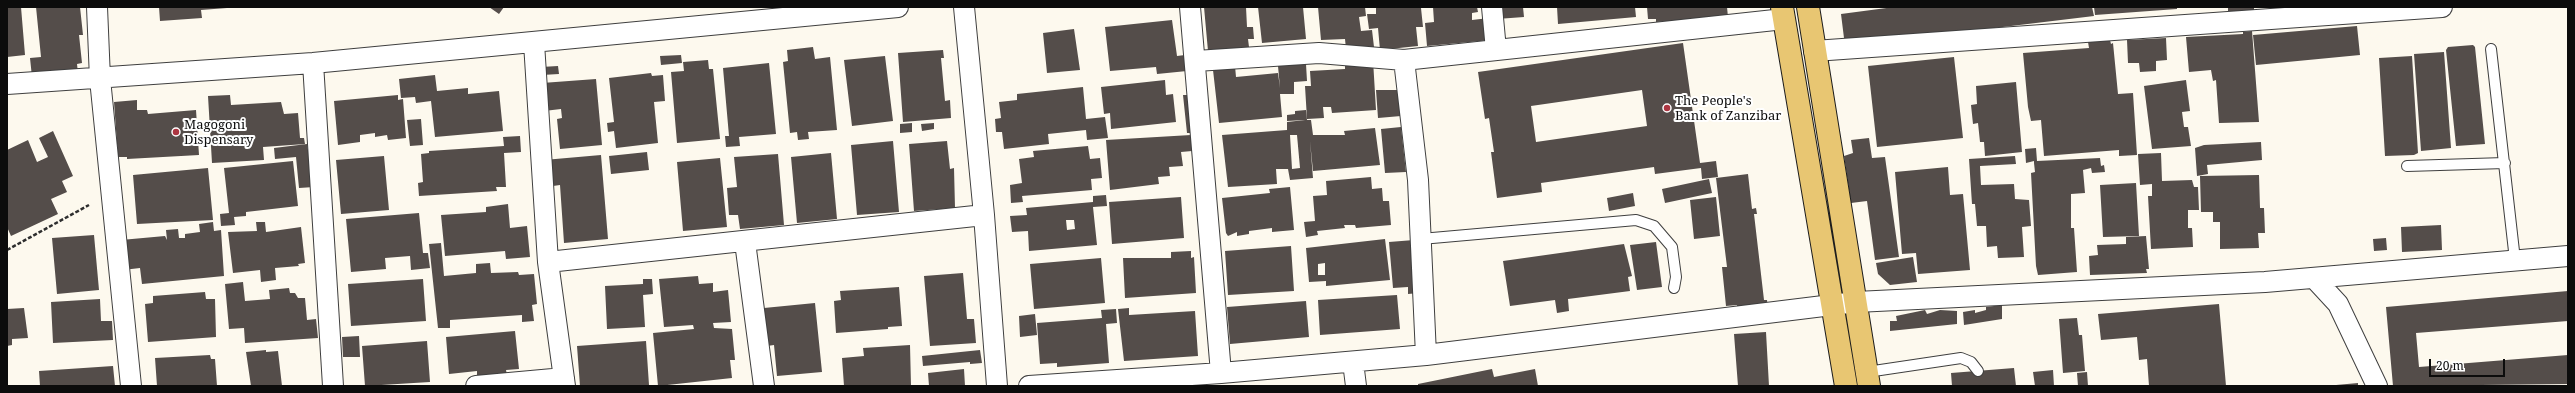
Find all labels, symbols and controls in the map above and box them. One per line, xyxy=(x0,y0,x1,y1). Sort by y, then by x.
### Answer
place label: The People's Bank of Zanzibar xyxy=(1675,93,1781,124)
marker: The People's Bank of Zanzibar xyxy=(1662,103,1672,113)
place label: Magogoni Dispensary xyxy=(184,117,253,148)
marker: Magogoni Dispensary xyxy=(171,127,181,137)
scale bar xyxy=(2431,351,2507,377)
text: 20 m xyxy=(2436,357,2464,374)

